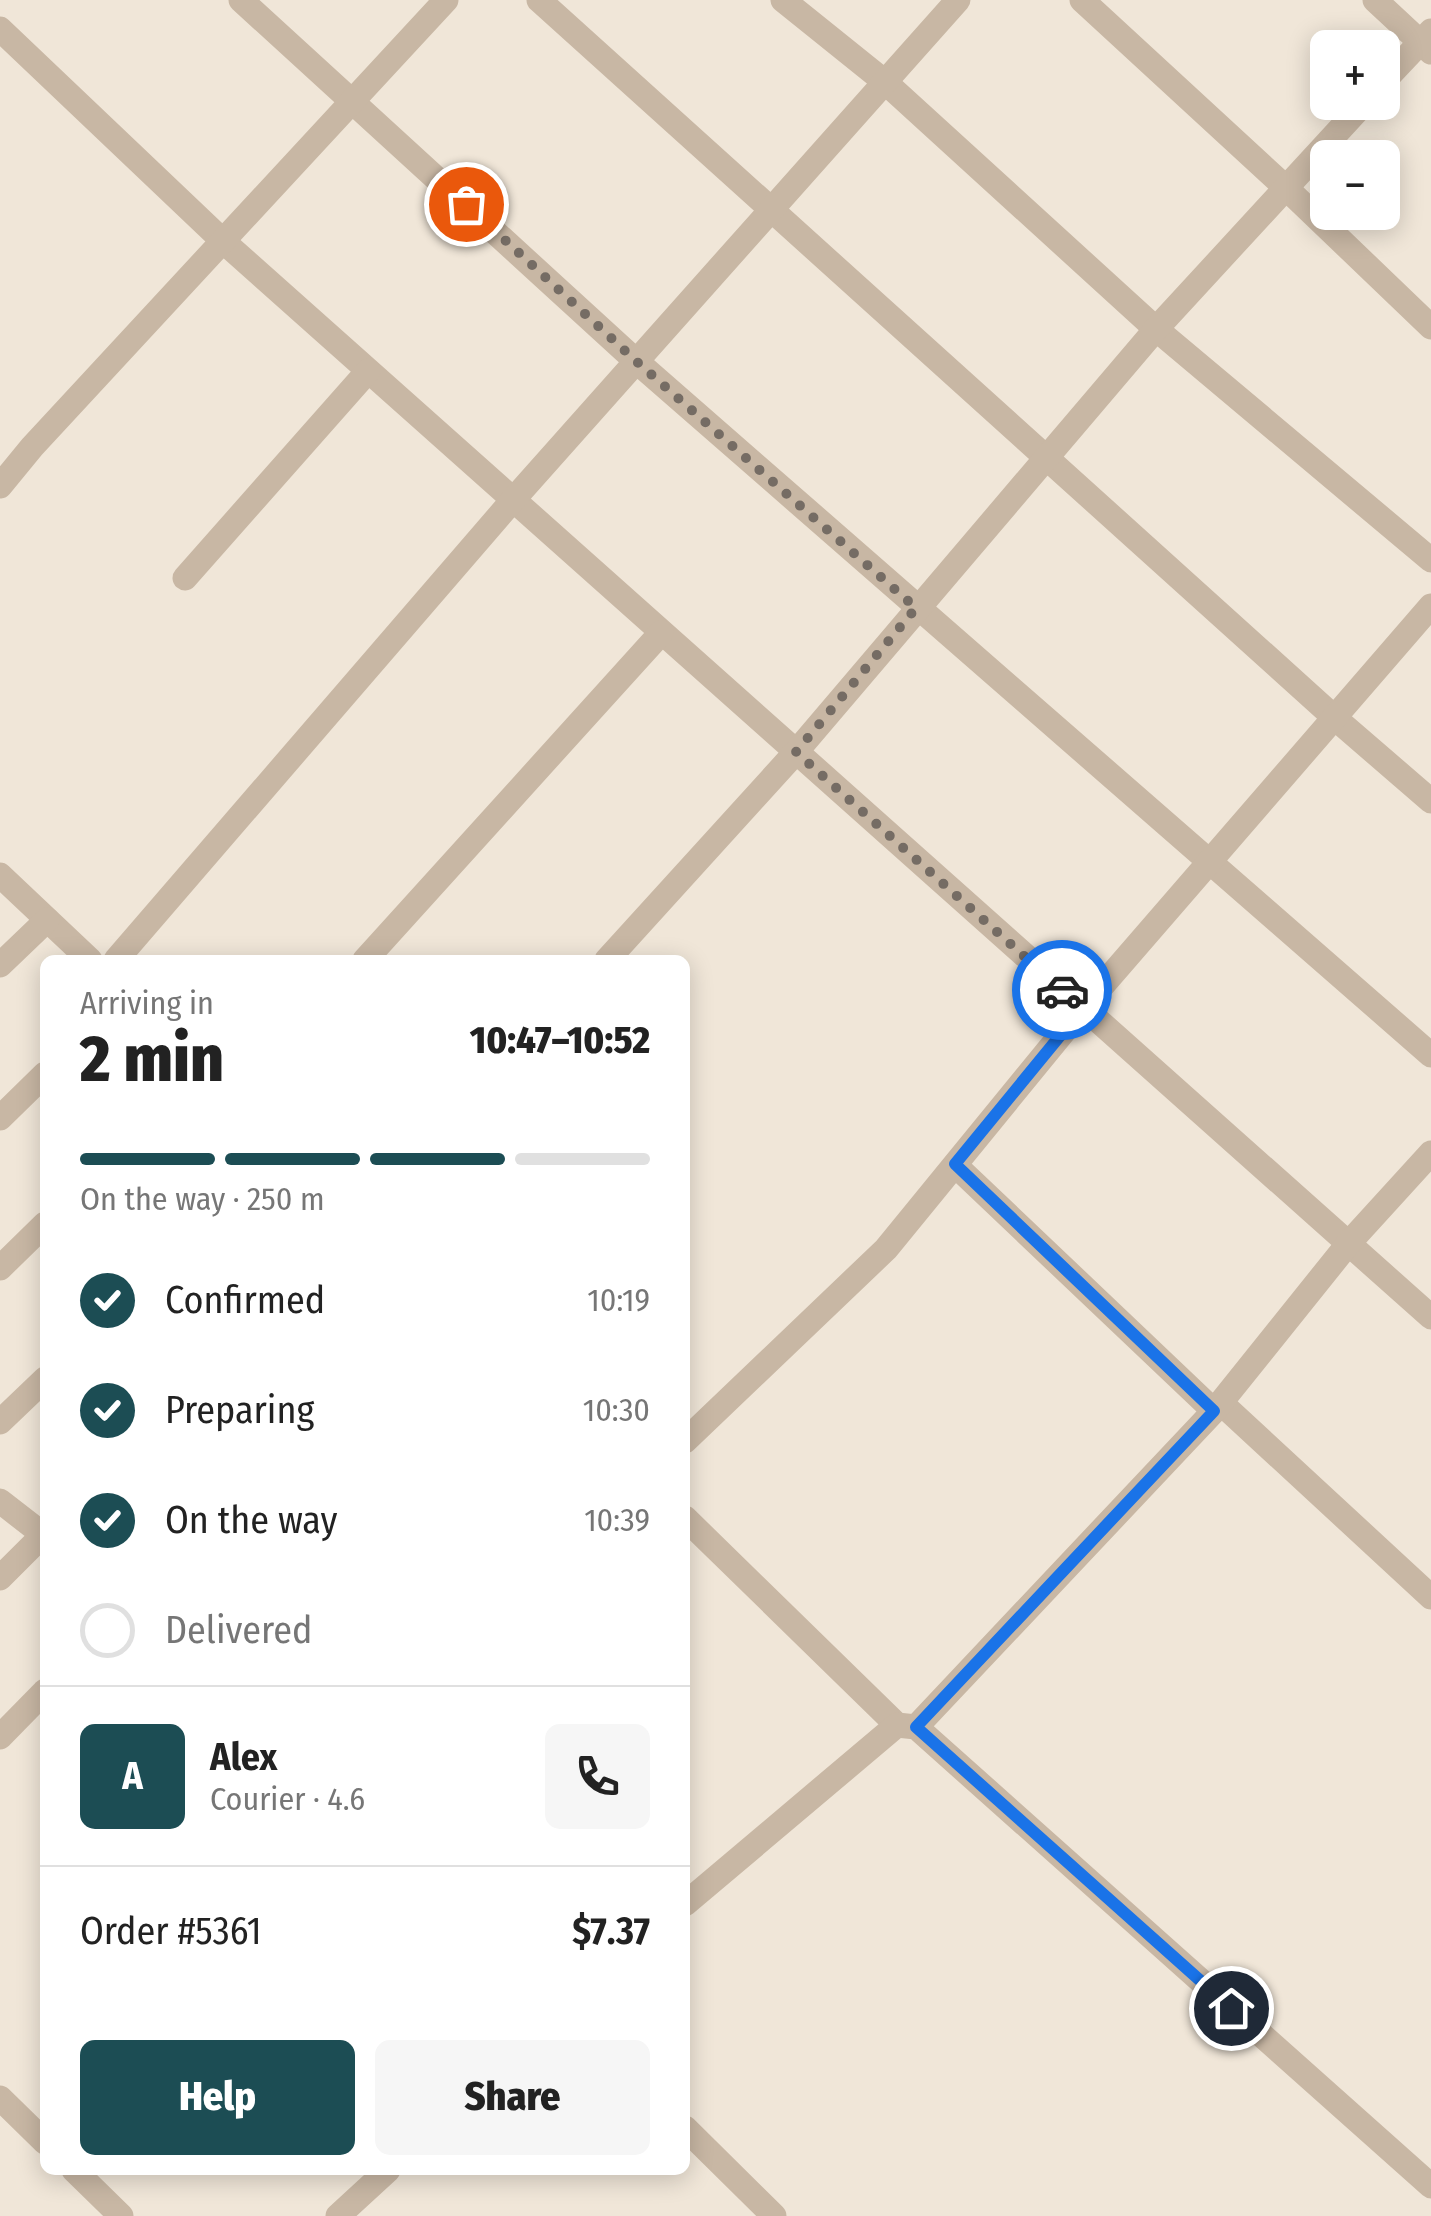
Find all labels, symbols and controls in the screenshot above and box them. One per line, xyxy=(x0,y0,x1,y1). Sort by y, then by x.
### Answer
map controls xyxy=(1310,30,1400,230)
button: + xyxy=(1310,30,1400,120)
button: − xyxy=(1310,140,1400,230)
pin xyxy=(424,162,509,247)
icon: bag xyxy=(439,177,494,232)
courier xyxy=(1012,940,1112,1040)
icon: car xyxy=(1035,963,1090,1018)
text: Arriving in xyxy=(80,984,214,1022)
text: 10:47–10:52 xyxy=(470,1017,650,1063)
text: 2 min xyxy=(80,1020,224,1098)
text: On the way · 250 m xyxy=(80,1180,325,1218)
icon: check xyxy=(80,1273,135,1328)
text: Confirmed xyxy=(165,1277,325,1323)
text: 10:19 xyxy=(587,1281,650,1319)
icon: check xyxy=(80,1383,135,1438)
text: Preparing xyxy=(165,1387,314,1433)
text: 10:30 xyxy=(583,1391,650,1429)
icon: check xyxy=(80,1493,135,1548)
text: On the way xyxy=(165,1497,337,1543)
text: 10:39 xyxy=(584,1501,650,1539)
text: Delivered xyxy=(165,1607,312,1653)
button: phone xyxy=(545,1724,650,1829)
text: Alex xyxy=(210,1734,277,1780)
text: A xyxy=(122,1753,143,1799)
text: Courier · 4.6 xyxy=(210,1780,365,1818)
text: Order #5361 xyxy=(80,1908,262,1954)
text: $7.37 xyxy=(572,1908,650,1954)
pin xyxy=(1189,1966,1274,2051)
icon: home xyxy=(1204,1981,1259,2036)
button: Help xyxy=(80,2040,355,2155)
button: Share xyxy=(375,2040,650,2155)

